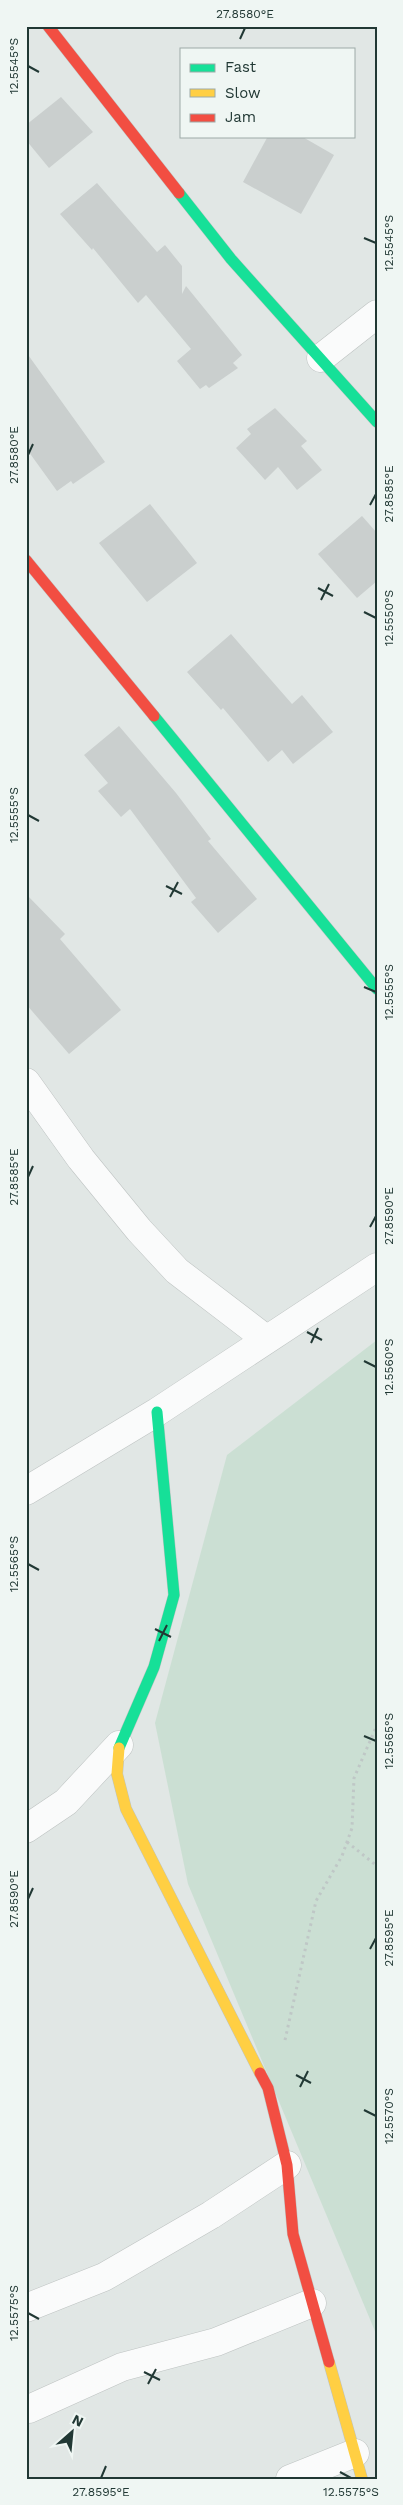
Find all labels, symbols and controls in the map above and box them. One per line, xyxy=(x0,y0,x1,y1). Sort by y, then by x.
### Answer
text: 27.8580°E xyxy=(216,7,274,21)
text: 12.5545°S xyxy=(7,38,21,94)
legend xyxy=(180,48,356,138)
text: Fast xyxy=(225,58,257,76)
text: Slow xyxy=(225,84,261,102)
text: Jam xyxy=(225,108,256,126)
text: 12.5545°S xyxy=(382,215,396,271)
text: 27.8580°E xyxy=(7,426,21,484)
text: 27.8585°E xyxy=(382,465,396,523)
text: 12.5550°S xyxy=(382,590,396,646)
text: 12.5555°S xyxy=(7,787,21,843)
text: 12.5555°S xyxy=(382,964,396,1020)
text: 27.8585°E xyxy=(7,1148,21,1206)
text: 27.8590°E xyxy=(382,1187,396,1245)
text: 12.5560°S xyxy=(382,1339,396,1395)
text: 12.5565°S xyxy=(7,1536,21,1592)
text: 12.5565°S xyxy=(382,1713,396,1769)
text: 27.8590°E xyxy=(7,1870,21,1928)
text: 27.8595°E xyxy=(382,1909,396,1967)
text: 12.5570°S xyxy=(382,2088,396,2144)
text: 12.5575°S xyxy=(7,2285,21,2341)
north arrow xyxy=(48,2408,98,2458)
text: N xyxy=(70,2411,86,2430)
text: 27.8595°E xyxy=(72,2485,130,2499)
text: 12.5575°S xyxy=(323,2485,379,2499)

